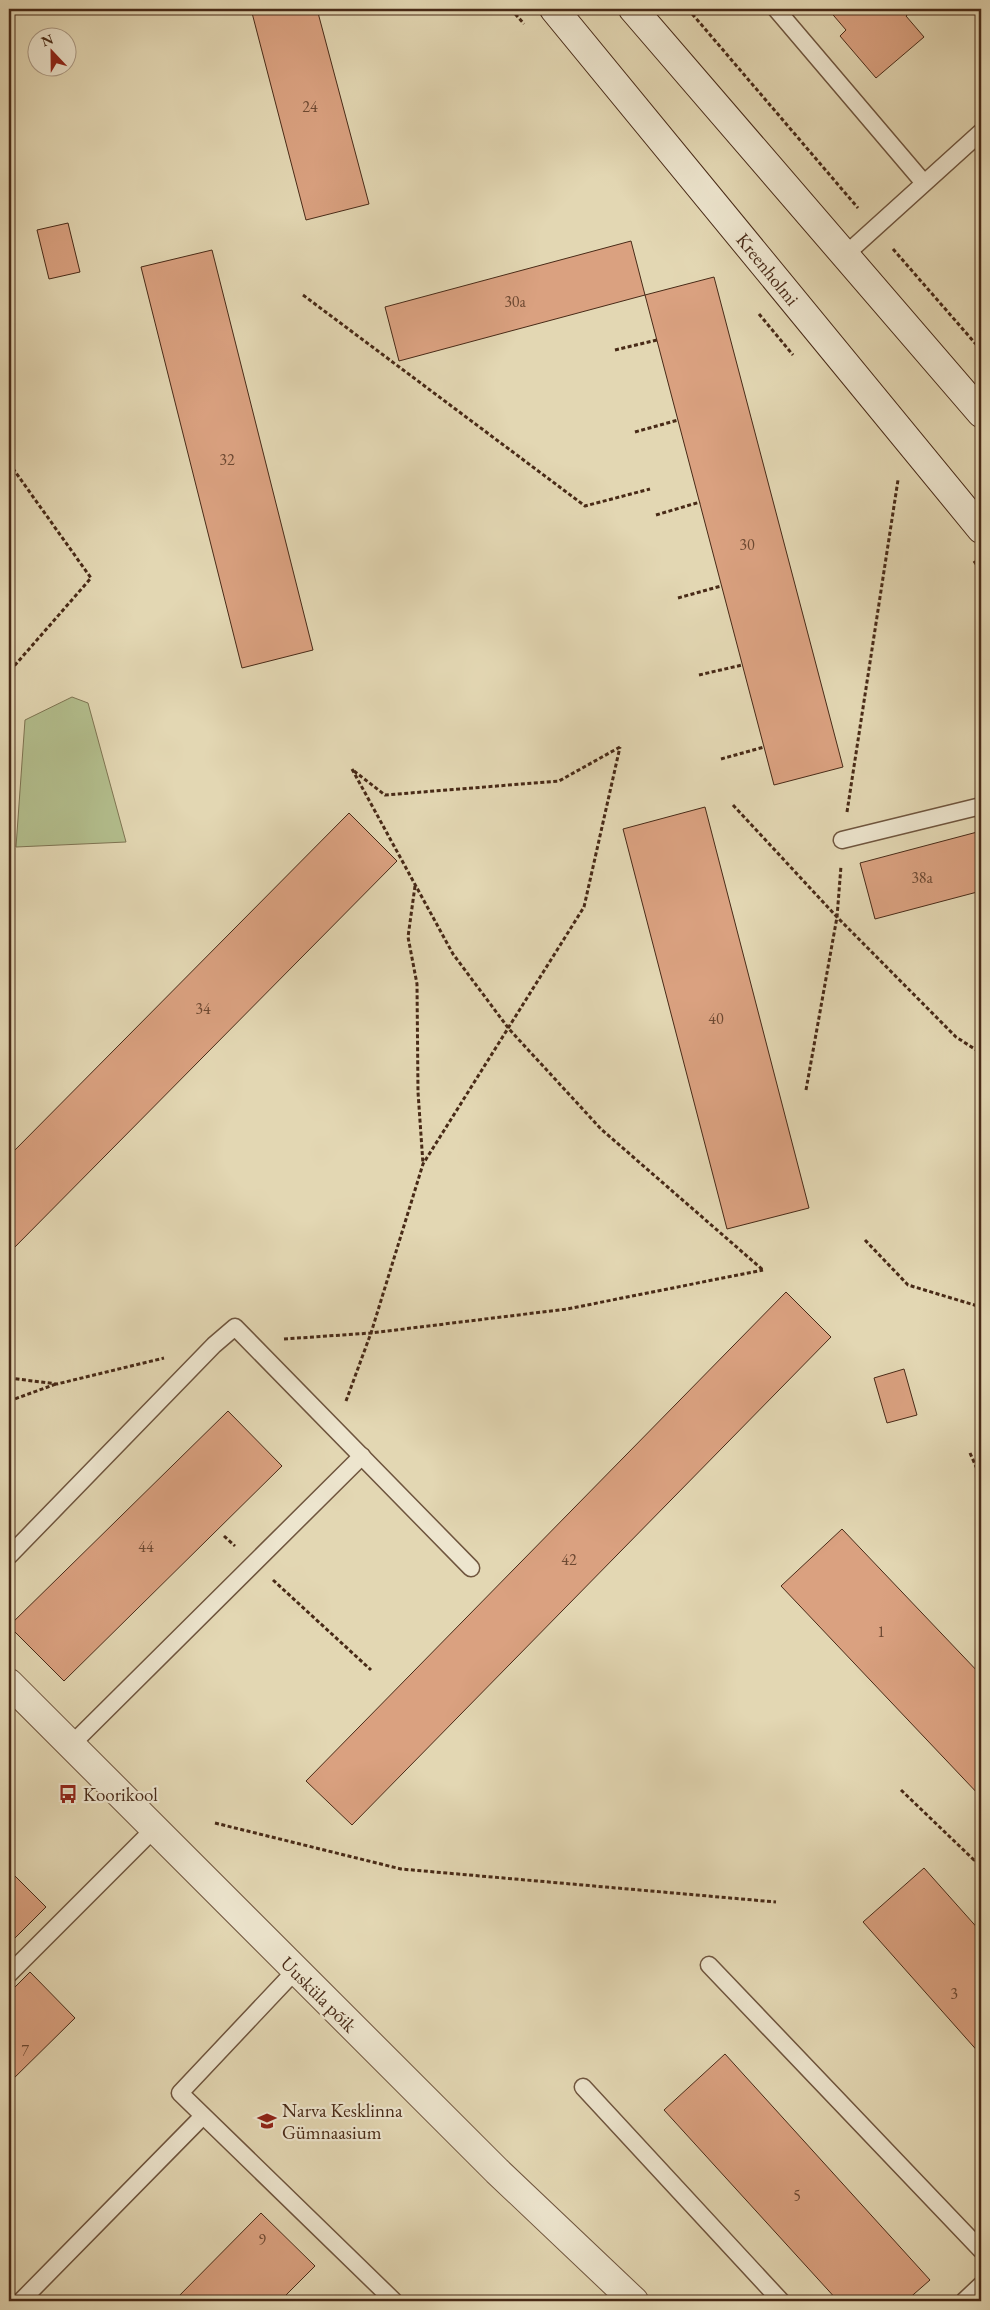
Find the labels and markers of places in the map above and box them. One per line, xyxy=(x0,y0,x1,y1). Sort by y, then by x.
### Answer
place label: Koorikool xyxy=(83,1782,158,1807)
bus stop icon: Koorikool xyxy=(57,1783,79,1805)
place label: Narva Kesklinna Gümnaasium xyxy=(282,2098,403,2145)
school or university icon: Narva Kesklinna Gümnaasium xyxy=(256,2110,278,2132)

